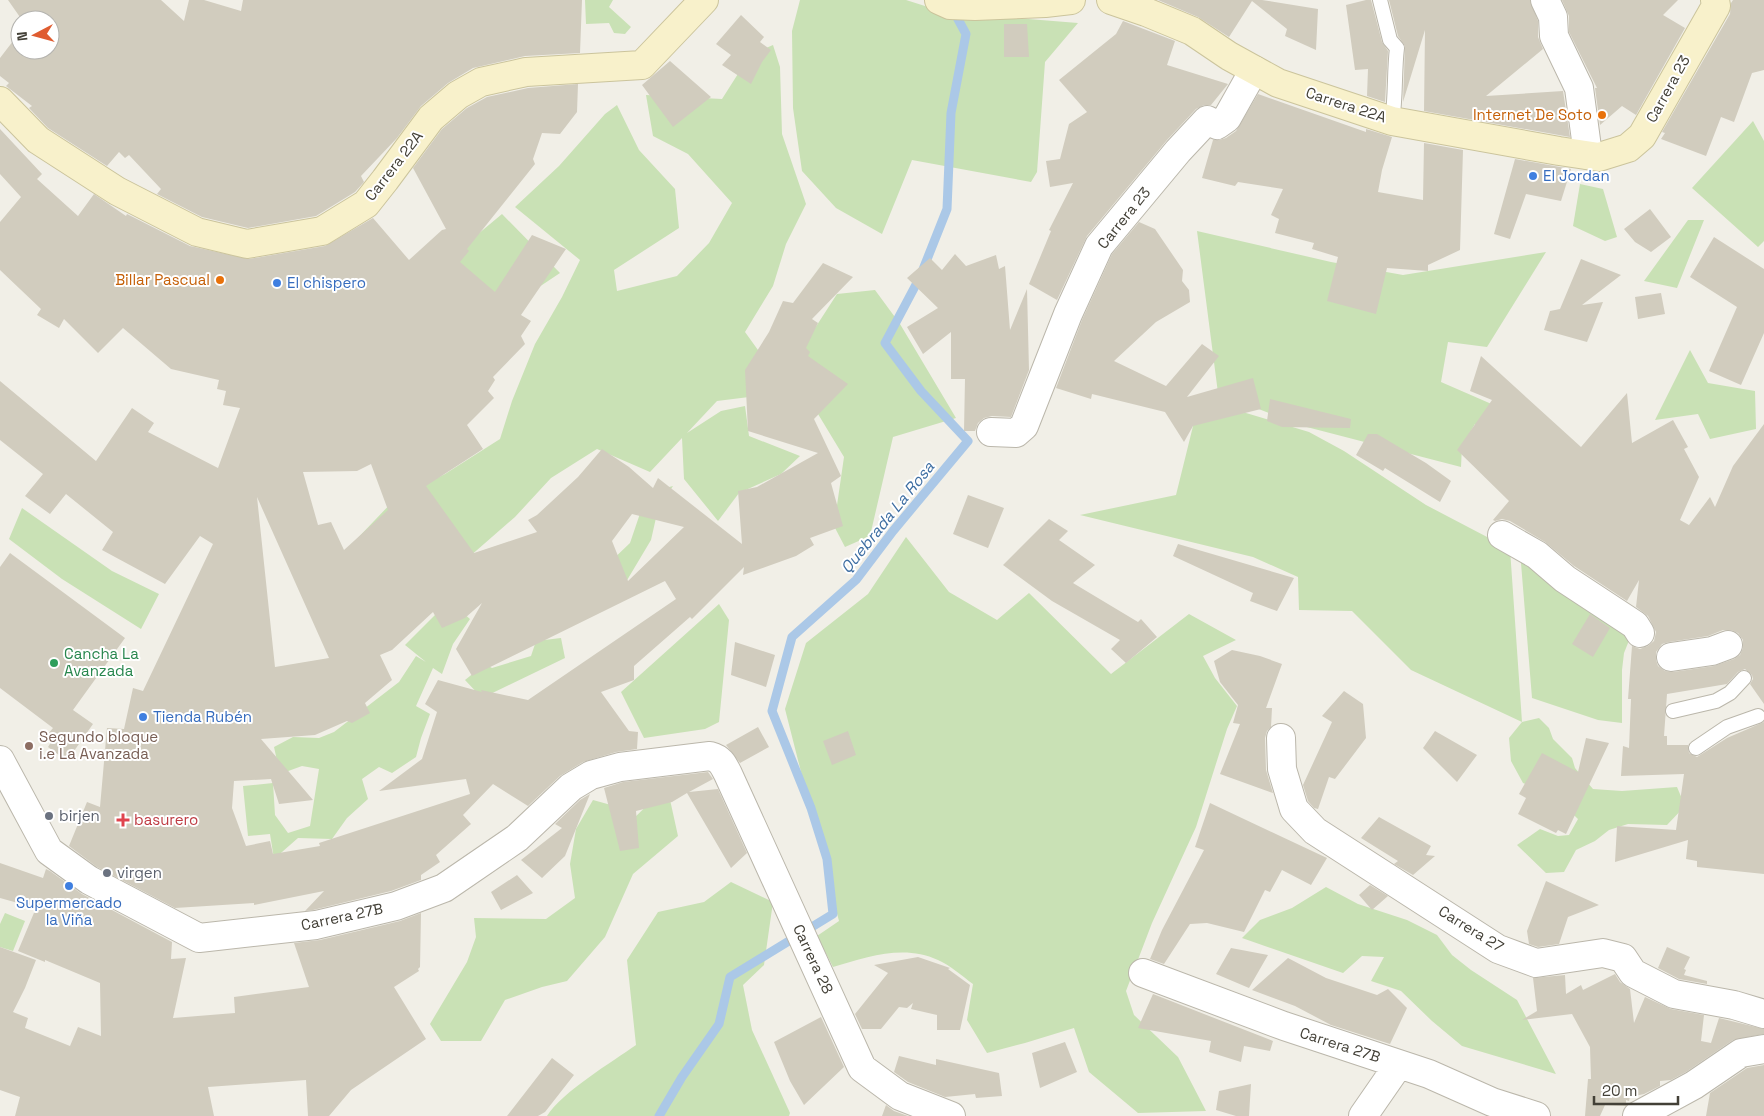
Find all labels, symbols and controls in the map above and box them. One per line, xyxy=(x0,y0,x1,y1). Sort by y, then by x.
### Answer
north arrow xyxy=(10,10,60,60)
text: N xyxy=(13,31,32,42)
street label: Carrera 23 xyxy=(1641,52,1694,126)
street label: Carrera 22A xyxy=(1303,83,1389,127)
place label: Internet De Soto xyxy=(1473,105,1592,124)
marker: Internet De Soto xyxy=(1596,109,1608,121)
street label: Carrera 22A xyxy=(360,126,427,204)
place label: El Jordan xyxy=(1543,166,1610,185)
marker: El Jordan xyxy=(1527,170,1539,182)
street label: Carrera 23 xyxy=(1093,183,1154,252)
place label: Billar Pascual xyxy=(115,270,210,289)
place label: El chispero xyxy=(287,273,366,292)
marker: Billar Pascual xyxy=(214,274,226,286)
marker: El chispero xyxy=(271,277,283,289)
water label: Quebrada La Rosa xyxy=(836,456,940,578)
place label: Cancha La Avanzada xyxy=(64,644,139,680)
marker: Cancha La Avanzada xyxy=(48,657,60,669)
place label: Tienda Rubén xyxy=(153,707,252,726)
marker: Tienda Rubén xyxy=(137,711,149,723)
place label: Segundo bloque i.e La Avanzada xyxy=(39,727,158,763)
marker: Segundo bloque i.e La Avanzada xyxy=(23,740,35,752)
place label: birjen xyxy=(59,806,100,825)
marker: birjen xyxy=(43,810,55,822)
place label: basurero xyxy=(134,810,198,829)
marker: basurero xyxy=(116,813,130,827)
place label: virgen xyxy=(117,863,162,882)
marker: virgen xyxy=(101,867,113,879)
marker: Supermercado la Viña xyxy=(63,880,75,892)
place label: Supermercado la Viña xyxy=(16,893,122,929)
street label: Carrera 27B xyxy=(299,899,385,934)
street label: Carrera 27 xyxy=(1435,901,1507,956)
street label: Carrera 28 xyxy=(789,921,838,997)
street label: Carrera 27B xyxy=(1298,1023,1383,1066)
scale bar xyxy=(1594,1074,1678,1106)
text: 20 m xyxy=(1602,1081,1637,1100)

